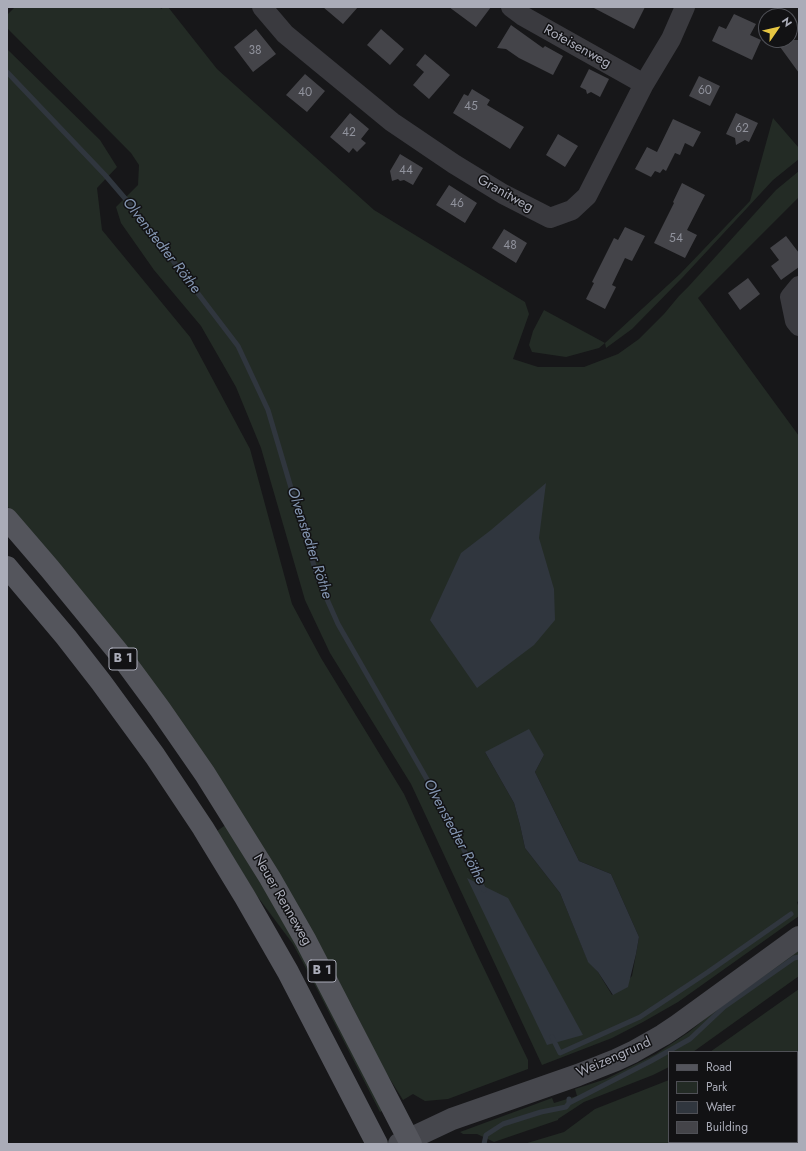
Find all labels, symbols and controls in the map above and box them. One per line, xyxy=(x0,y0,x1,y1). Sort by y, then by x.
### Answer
north arrow xyxy=(758,8,798,48)
text: N xyxy=(778,14,796,30)
street label: Roteisenweg xyxy=(540,22,614,72)
house number: 38 xyxy=(248,44,262,58)
house number: 60 xyxy=(698,84,712,98)
house number: 40 xyxy=(298,86,312,100)
house number: 45 xyxy=(464,100,478,114)
house number: 62 xyxy=(735,122,749,136)
house number: 42 xyxy=(342,126,356,140)
house number: 44 xyxy=(399,164,413,178)
street label: Granitweg xyxy=(474,172,536,216)
water label: Olvenstedter Röthe xyxy=(118,195,204,297)
house number: 46 xyxy=(450,197,464,211)
house number: 54 xyxy=(669,232,683,246)
house number: 48 xyxy=(503,239,517,253)
water label: Olvenstedter Röthe xyxy=(282,485,336,601)
road number: B 1 xyxy=(109,648,137,670)
water label: Olvenstedter Röthe xyxy=(419,776,489,888)
street label: Neuer Renneweg xyxy=(249,851,315,949)
road number: B 1 xyxy=(308,960,336,982)
street label: Weizengrund xyxy=(574,1034,654,1082)
legend xyxy=(668,1051,798,1143)
text: Road xyxy=(706,1058,732,1076)
text: Park xyxy=(706,1078,727,1096)
text: Water xyxy=(706,1098,736,1116)
text: Building xyxy=(706,1118,748,1136)

